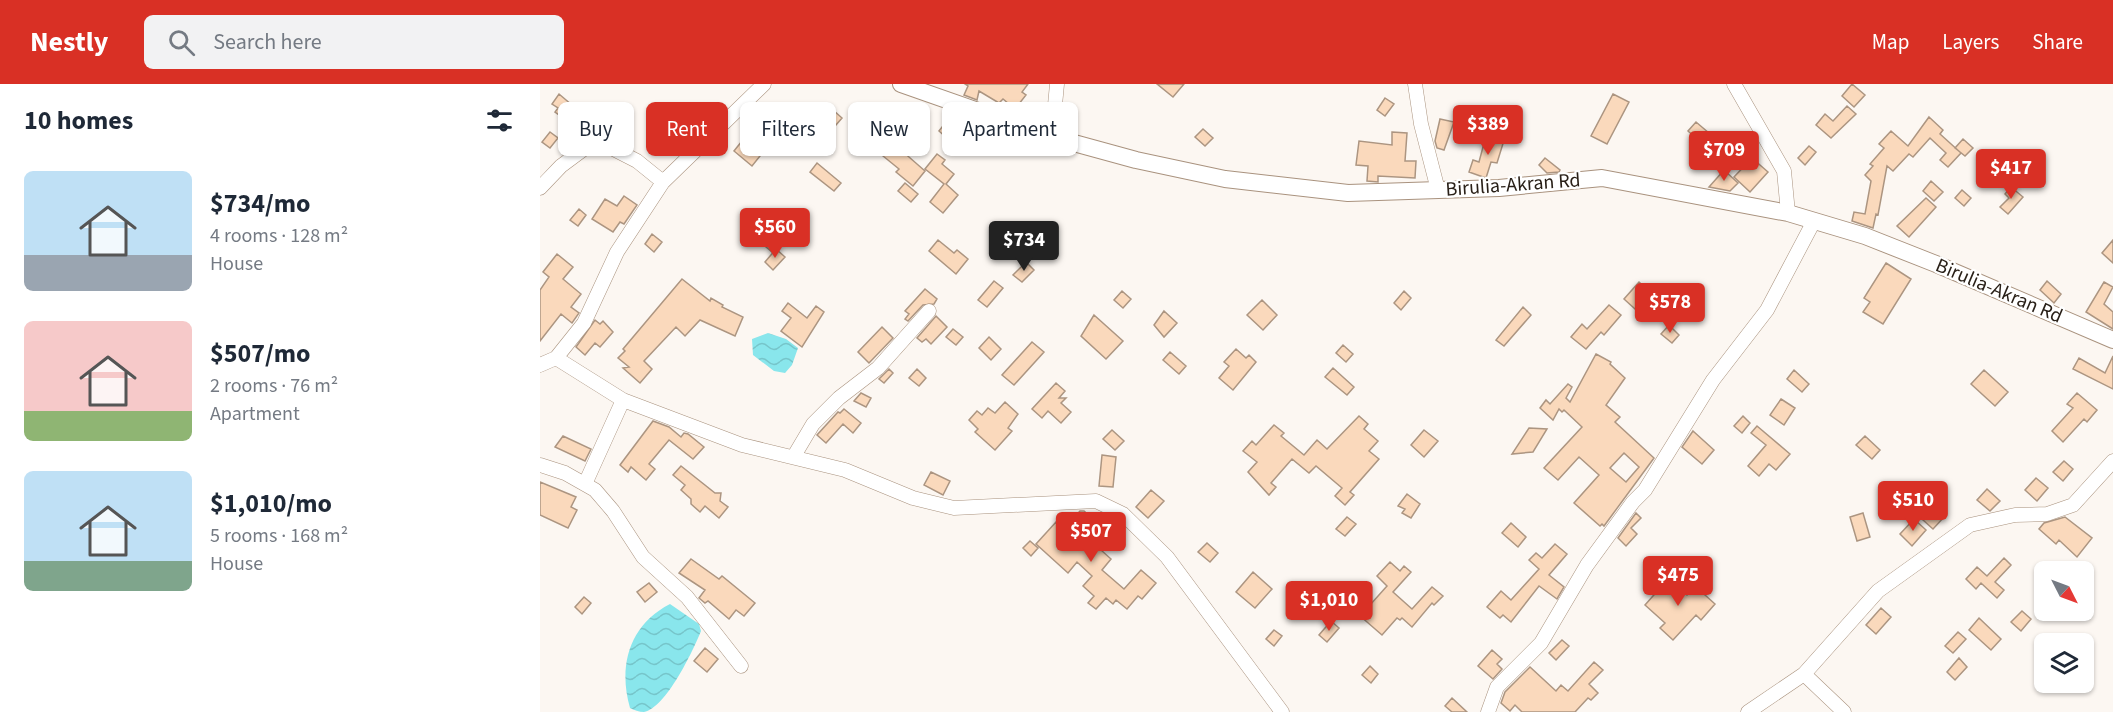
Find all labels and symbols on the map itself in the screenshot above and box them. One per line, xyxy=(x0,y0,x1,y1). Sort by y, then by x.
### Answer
pin: $389 xyxy=(1452,105,1524,156)
pin: $709 xyxy=(1688,131,1760,182)
pin: $417 xyxy=(1975,149,2047,200)
street label: Birulia-Akran Rd xyxy=(1445,166,1581,204)
pin: $560 xyxy=(739,208,811,259)
pin: $734 xyxy=(988,221,1060,272)
street label: Birulia-Akran Rd xyxy=(1931,252,2067,330)
pin: $578 xyxy=(1634,283,1706,334)
pin: $510 xyxy=(1877,481,1949,532)
pin: $507 xyxy=(1055,512,1127,563)
pin: $475 xyxy=(1642,556,1714,607)
north arrow xyxy=(2034,561,2094,621)
pin: $1,010 xyxy=(1280,581,1378,632)

